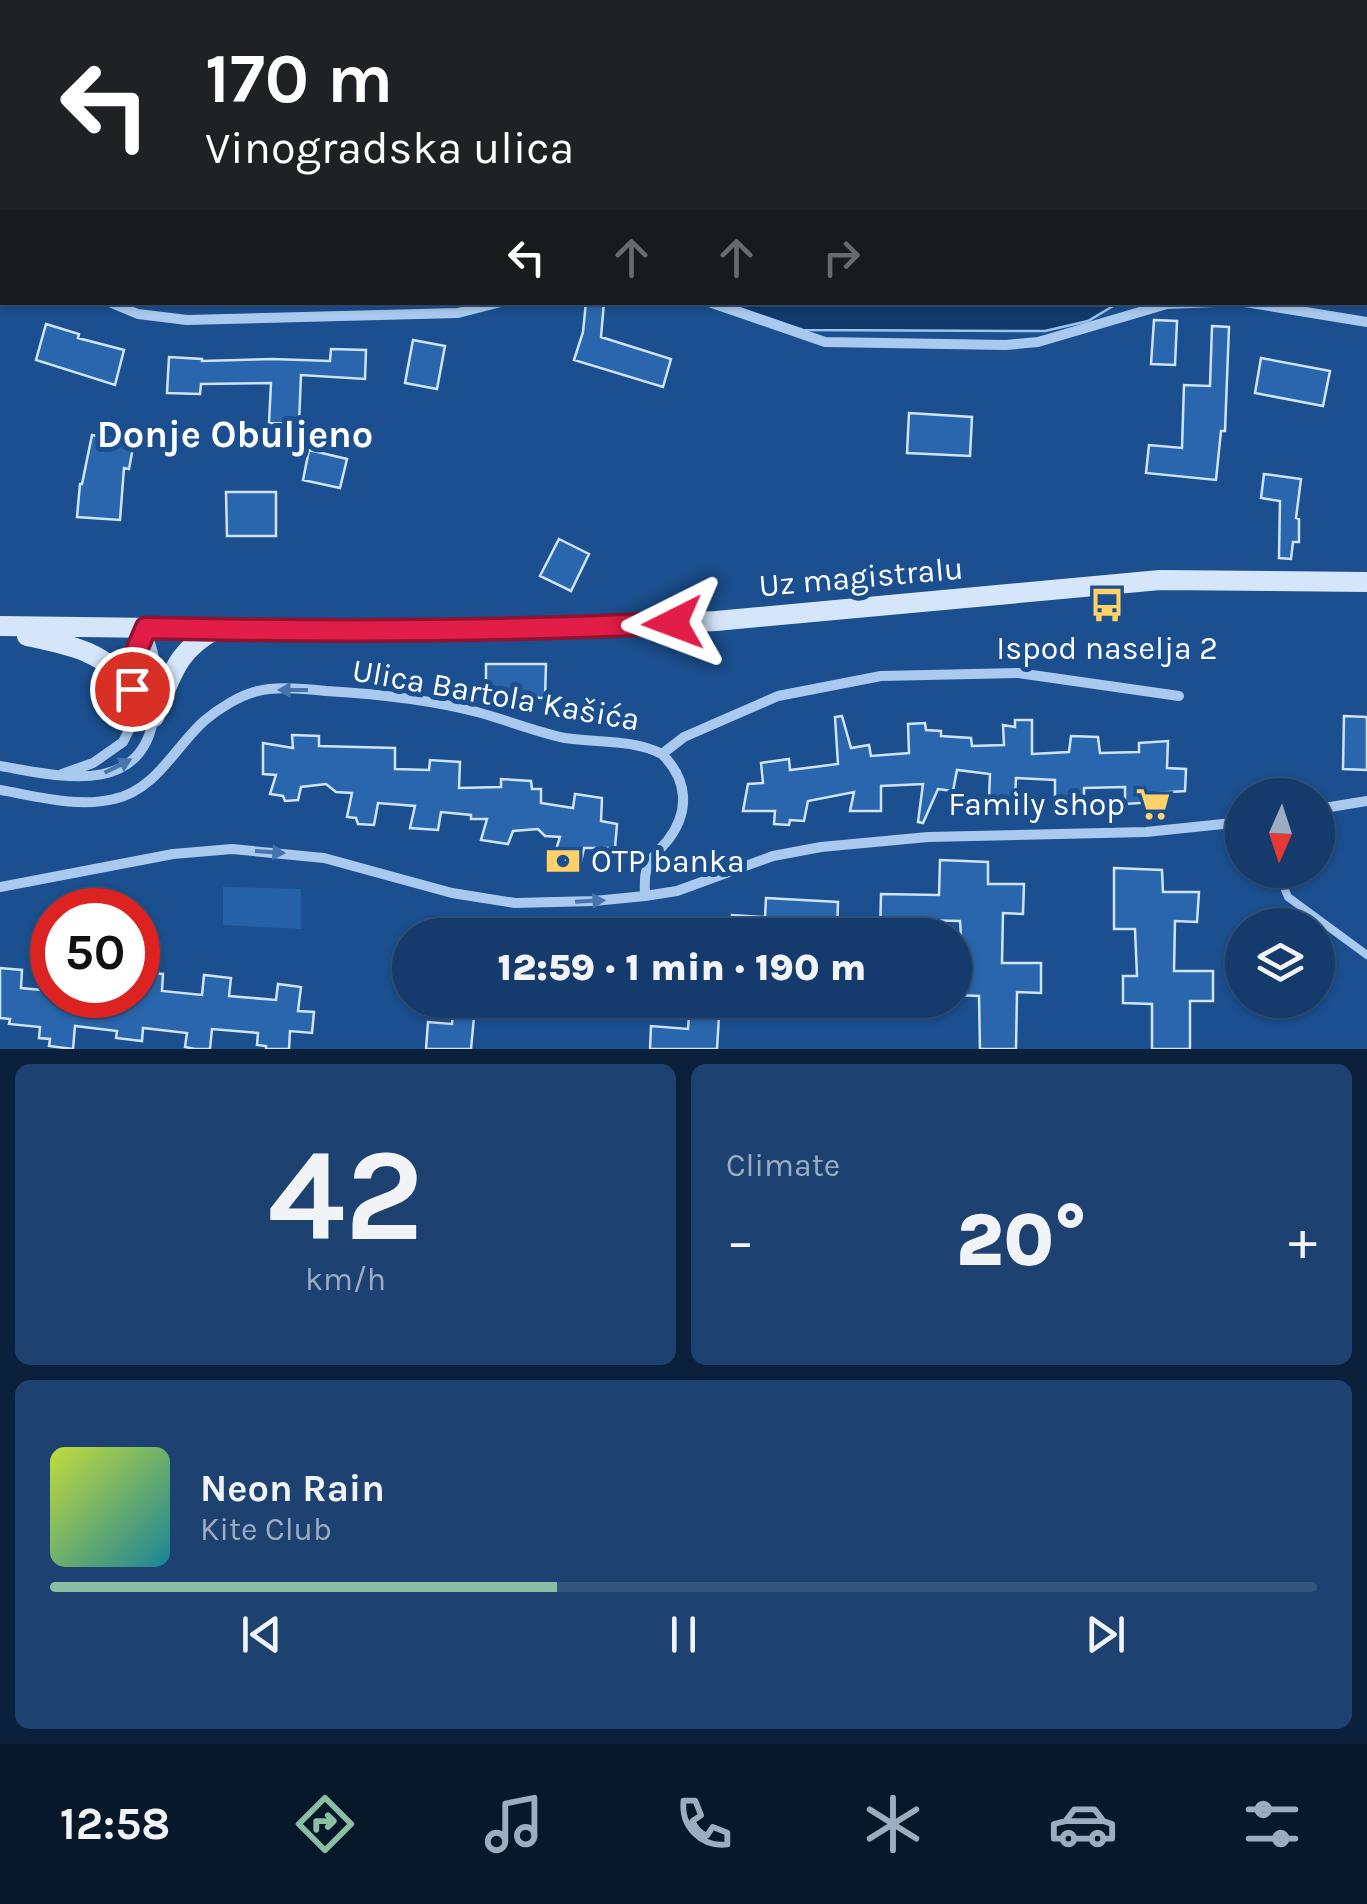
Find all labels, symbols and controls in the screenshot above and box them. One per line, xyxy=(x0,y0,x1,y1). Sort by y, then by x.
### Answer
text: 170 m xyxy=(205,38,393,120)
icon: left xyxy=(40,40,170,170)
text: Vinogradska ulica xyxy=(205,122,574,174)
icon: left xyxy=(499,230,554,285)
icon: ahead xyxy=(604,230,659,285)
icon: ahead xyxy=(709,230,764,285)
icon: right xyxy=(814,230,869,285)
district label: Donje Obuljeno xyxy=(97,412,373,457)
street label: Uz magistralu xyxy=(757,550,965,604)
position arrow xyxy=(621,571,725,675)
bus stop icon: Ispod naselja 2 xyxy=(1088,586,1126,624)
place label: Ispod naselja 2 xyxy=(996,630,1218,667)
pin xyxy=(90,647,175,732)
street label: Ulica Bartola Kašića xyxy=(349,651,643,739)
icon: arrive xyxy=(105,662,160,717)
one-way arrow xyxy=(276,682,308,698)
one-way arrow xyxy=(104,758,133,775)
north arrow xyxy=(1225,778,1335,888)
map controls xyxy=(1225,778,1335,1018)
supermarket icon: Family shop xyxy=(1134,785,1172,823)
place label: Family shop xyxy=(948,786,1125,823)
bank icon: OTP banka xyxy=(544,842,582,880)
place label: OTP banka xyxy=(591,843,745,880)
one-way arrow xyxy=(255,844,287,860)
speed limit sign: 50 xyxy=(30,888,160,1018)
one-way arrow xyxy=(574,893,606,909)
button: layers xyxy=(1225,908,1335,1018)
text: 12:59 · 1 min · 190 m xyxy=(498,945,866,990)
text: 42 xyxy=(267,1120,424,1272)
text: Climate xyxy=(726,1147,840,1184)
text: 20° xyxy=(956,1196,1087,1284)
text: − xyxy=(726,1209,755,1273)
text: + xyxy=(1288,1209,1317,1273)
text: km/h xyxy=(305,1261,386,1298)
text: Neon Rain xyxy=(200,1466,385,1511)
text: Kite Club xyxy=(200,1511,332,1548)
icon: previous xyxy=(234,1607,289,1662)
icon: pause xyxy=(656,1607,711,1662)
icon: next xyxy=(1078,1607,1133,1662)
icon: directions xyxy=(290,1789,360,1859)
icon: music xyxy=(479,1789,549,1859)
icon: phone xyxy=(669,1789,739,1859)
icon: climate xyxy=(858,1789,928,1859)
icon: car xyxy=(1048,1789,1118,1859)
icon: filters xyxy=(1237,1789,1307,1859)
text: 12:58 xyxy=(60,1798,170,1850)

